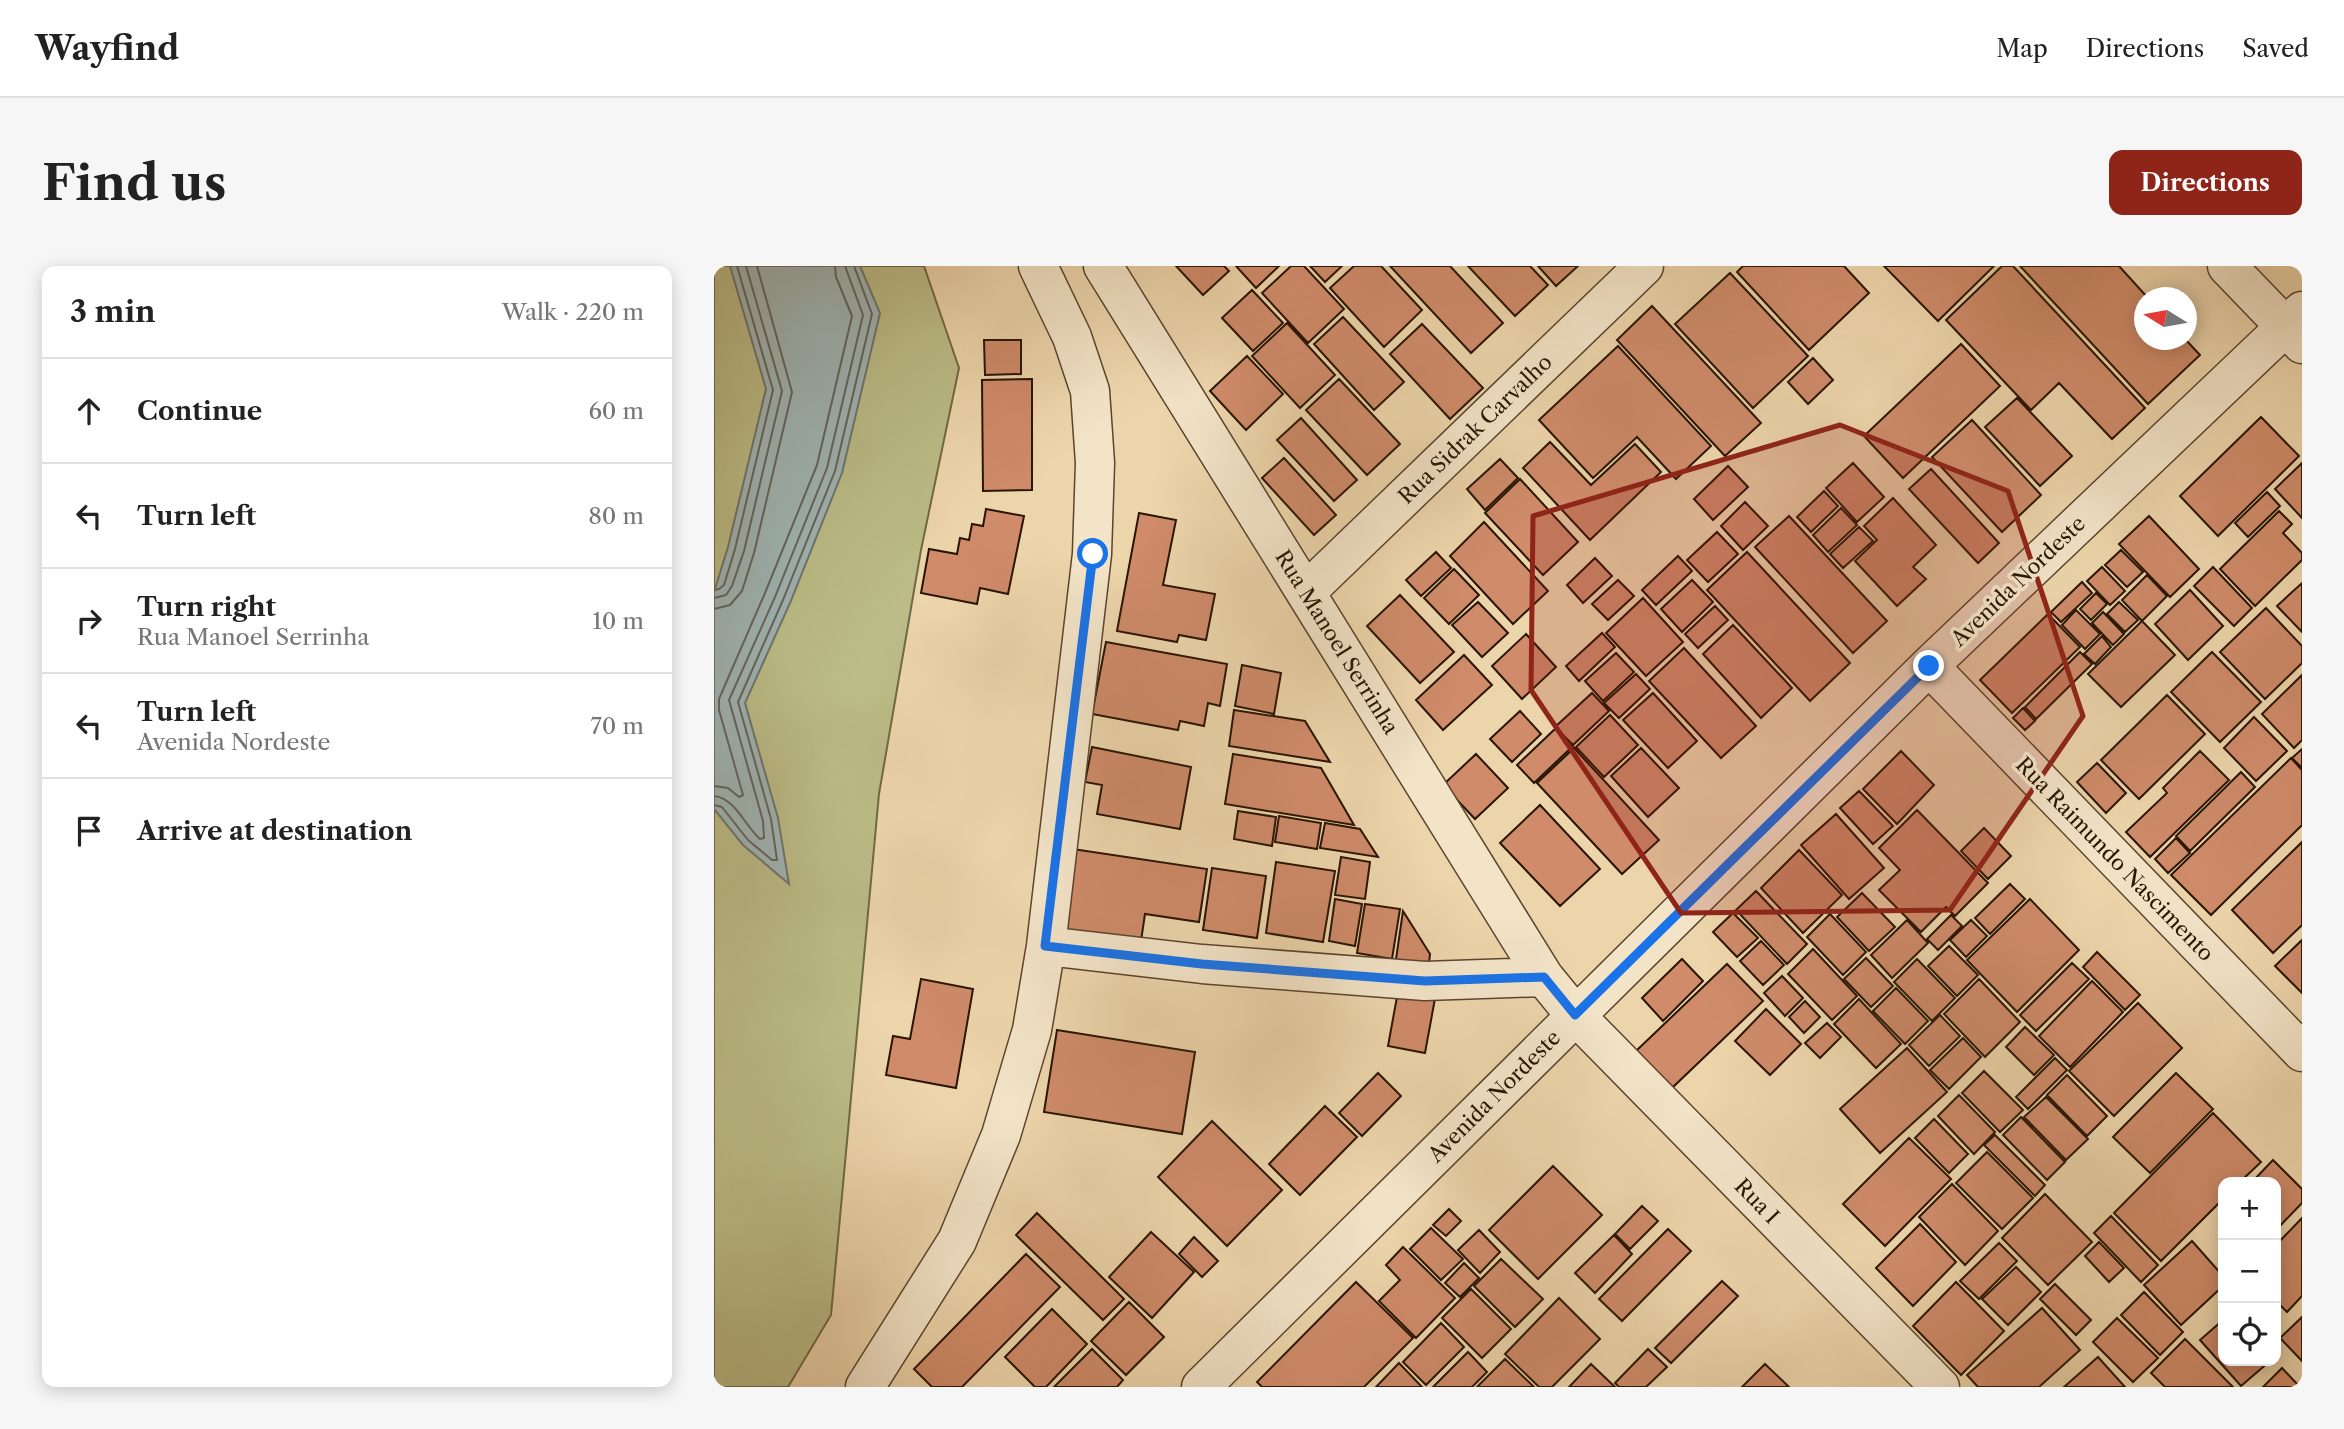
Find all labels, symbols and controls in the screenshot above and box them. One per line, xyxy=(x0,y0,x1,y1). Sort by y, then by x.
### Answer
text: Wayfind xyxy=(35,28,179,69)
text: Map xyxy=(1996,34,2048,63)
text: Directions xyxy=(2086,34,2204,63)
text: Saved xyxy=(2242,34,2309,63)
button: Directions xyxy=(2109,150,2302,215)
text: Find us xyxy=(42,152,226,213)
north arrow xyxy=(2134,287,2197,350)
text: 3 min xyxy=(70,293,156,330)
text: Walk · 220 m xyxy=(502,298,644,326)
street label: Rua Sidrak Carvalho xyxy=(1393,349,1557,509)
icon: ahead xyxy=(70,392,108,430)
text: Continue xyxy=(137,395,262,427)
text: 60 m xyxy=(588,397,644,425)
icon: left xyxy=(70,497,108,535)
text: Turn left xyxy=(137,500,256,532)
text: 80 m xyxy=(588,502,644,530)
street label: Avenida Nordeste xyxy=(1945,511,2090,652)
route start xyxy=(1077,538,1108,569)
street label: Rua Manoel Serrinha xyxy=(1270,545,1404,739)
text: Turn right xyxy=(137,591,276,623)
icon: right xyxy=(70,602,108,640)
text: 10 m xyxy=(592,607,644,635)
text: Rua Manoel Serrinha xyxy=(137,623,369,651)
route end xyxy=(1913,650,1944,681)
text: Turn left xyxy=(137,696,256,728)
icon: left xyxy=(70,707,108,745)
text: 70 m xyxy=(591,712,644,740)
text: Avenida Nordeste xyxy=(137,728,330,756)
street label: Rua Raimundo Nascimento xyxy=(2011,752,2219,966)
icon: arrive xyxy=(70,812,108,850)
text: Arrive at destination xyxy=(137,815,412,847)
street label: Avenida Nordeste xyxy=(1422,1025,1565,1168)
street label: Rua I xyxy=(1730,1173,1784,1229)
map controls xyxy=(2218,1177,2281,1366)
button: + xyxy=(2218,1177,2281,1240)
button: − xyxy=(2218,1240,2281,1303)
button: locate xyxy=(2218,1303,2281,1366)

